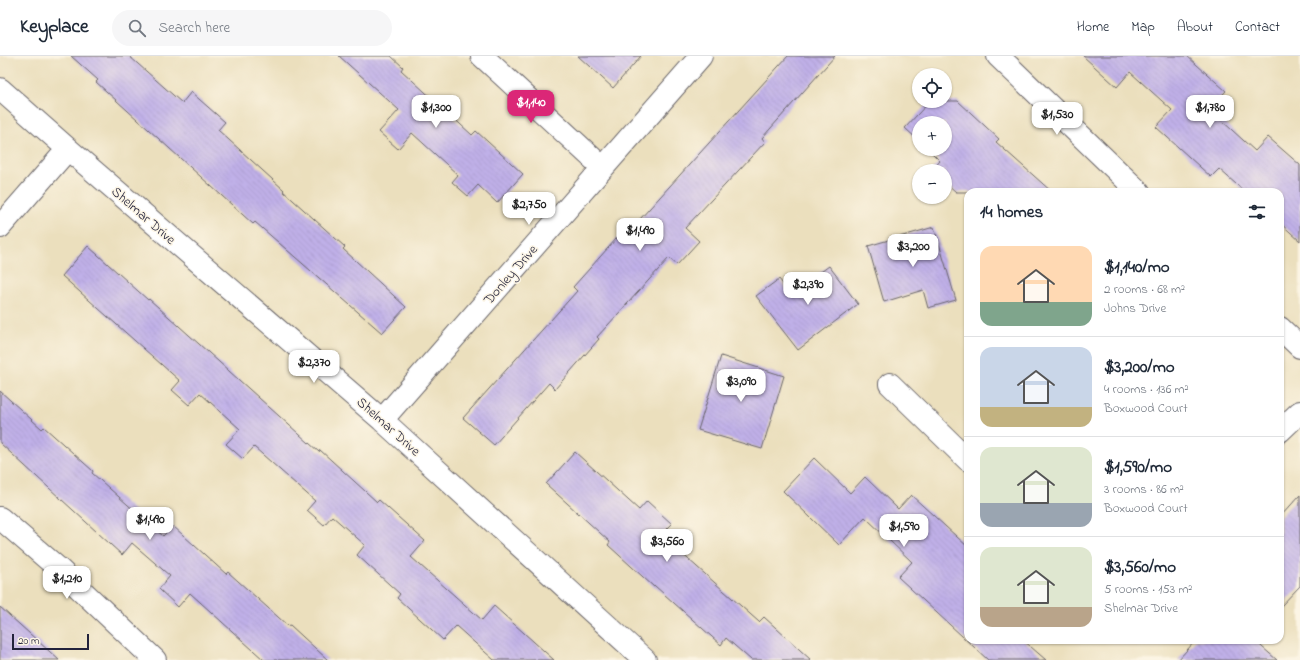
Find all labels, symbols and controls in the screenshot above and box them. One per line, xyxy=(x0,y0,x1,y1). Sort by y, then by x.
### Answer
search box xyxy=(112,10,392,46)
text: Keyplace xyxy=(20,14,88,41)
icon: search xyxy=(126,17,148,39)
text: Search here xyxy=(158,17,230,39)
text: Home xyxy=(1077,17,1109,38)
text: Map xyxy=(1131,17,1155,38)
text: About xyxy=(1177,17,1213,38)
text: Contact xyxy=(1235,17,1280,38)
map controls xyxy=(912,68,952,204)
button: locate xyxy=(912,68,952,108)
pin: $1,140 xyxy=(498,90,564,124)
text: $1,140 xyxy=(516,93,546,112)
pin: $1,300 xyxy=(403,95,469,129)
pin: $1,780 xyxy=(1177,95,1243,129)
text: $1,300 xyxy=(421,98,451,117)
text: $1,780 xyxy=(1195,98,1225,117)
pin: $1,530 xyxy=(1024,102,1090,136)
text: $1,530 xyxy=(1041,105,1073,124)
button: + xyxy=(912,116,952,156)
button: − xyxy=(912,164,952,204)
street label: Shelmar Drive xyxy=(106,182,181,251)
pin: $2,750 xyxy=(496,192,562,226)
text: $2,750 xyxy=(512,195,546,214)
text: 14 homes xyxy=(980,200,1043,225)
icon: filters xyxy=(1246,201,1268,223)
pin: $1,490 xyxy=(607,218,673,252)
text: $1,490 xyxy=(625,221,655,240)
pin: $3,200 xyxy=(880,234,946,268)
text: $3,200 xyxy=(896,237,930,256)
street label: Donley Drive xyxy=(478,240,544,311)
text: $1,140/mo xyxy=(1104,255,1170,280)
icon: home xyxy=(1012,262,1060,310)
pin: $2,390 xyxy=(775,272,841,306)
text: $2,390 xyxy=(792,275,824,294)
text: 2 rooms · 68 m² xyxy=(1104,280,1185,299)
text: Johns Drive xyxy=(1104,299,1166,318)
pin: $2,370 xyxy=(281,350,347,384)
text: $2,370 xyxy=(298,353,330,372)
text: $3,200/mo xyxy=(1104,355,1175,380)
icon: home xyxy=(1012,363,1060,411)
pin: $3,090 xyxy=(708,369,774,403)
text: $3,090 xyxy=(726,372,756,391)
text: 4 rooms · 136 m² xyxy=(1104,380,1189,399)
street label: Shelmar Drive xyxy=(351,393,425,462)
text: Boxwood Court xyxy=(1104,399,1188,418)
text: $1,590/mo xyxy=(1104,455,1172,480)
icon: home xyxy=(1012,463,1060,511)
text: 3 rooms · 86 m² xyxy=(1104,480,1184,499)
text: Boxwood Court xyxy=(1104,499,1188,518)
pin: $1,490 xyxy=(117,507,183,541)
text: $1,490 xyxy=(135,510,165,529)
pin: $1,590 xyxy=(871,514,937,548)
text: $1,590 xyxy=(888,517,920,536)
pin: $3,560 xyxy=(634,529,700,563)
text: $3,560 xyxy=(650,532,684,551)
text: $3,560/mo xyxy=(1104,555,1176,580)
icon: home xyxy=(1012,563,1060,611)
pin: $1,210 xyxy=(34,566,100,600)
text: $1,210 xyxy=(52,569,82,588)
text: 5 rooms · 153 m² xyxy=(1104,580,1192,599)
text: Shelmar Drive xyxy=(1104,599,1178,618)
scale bar xyxy=(12,632,89,651)
text: 20 m xyxy=(18,633,40,649)

